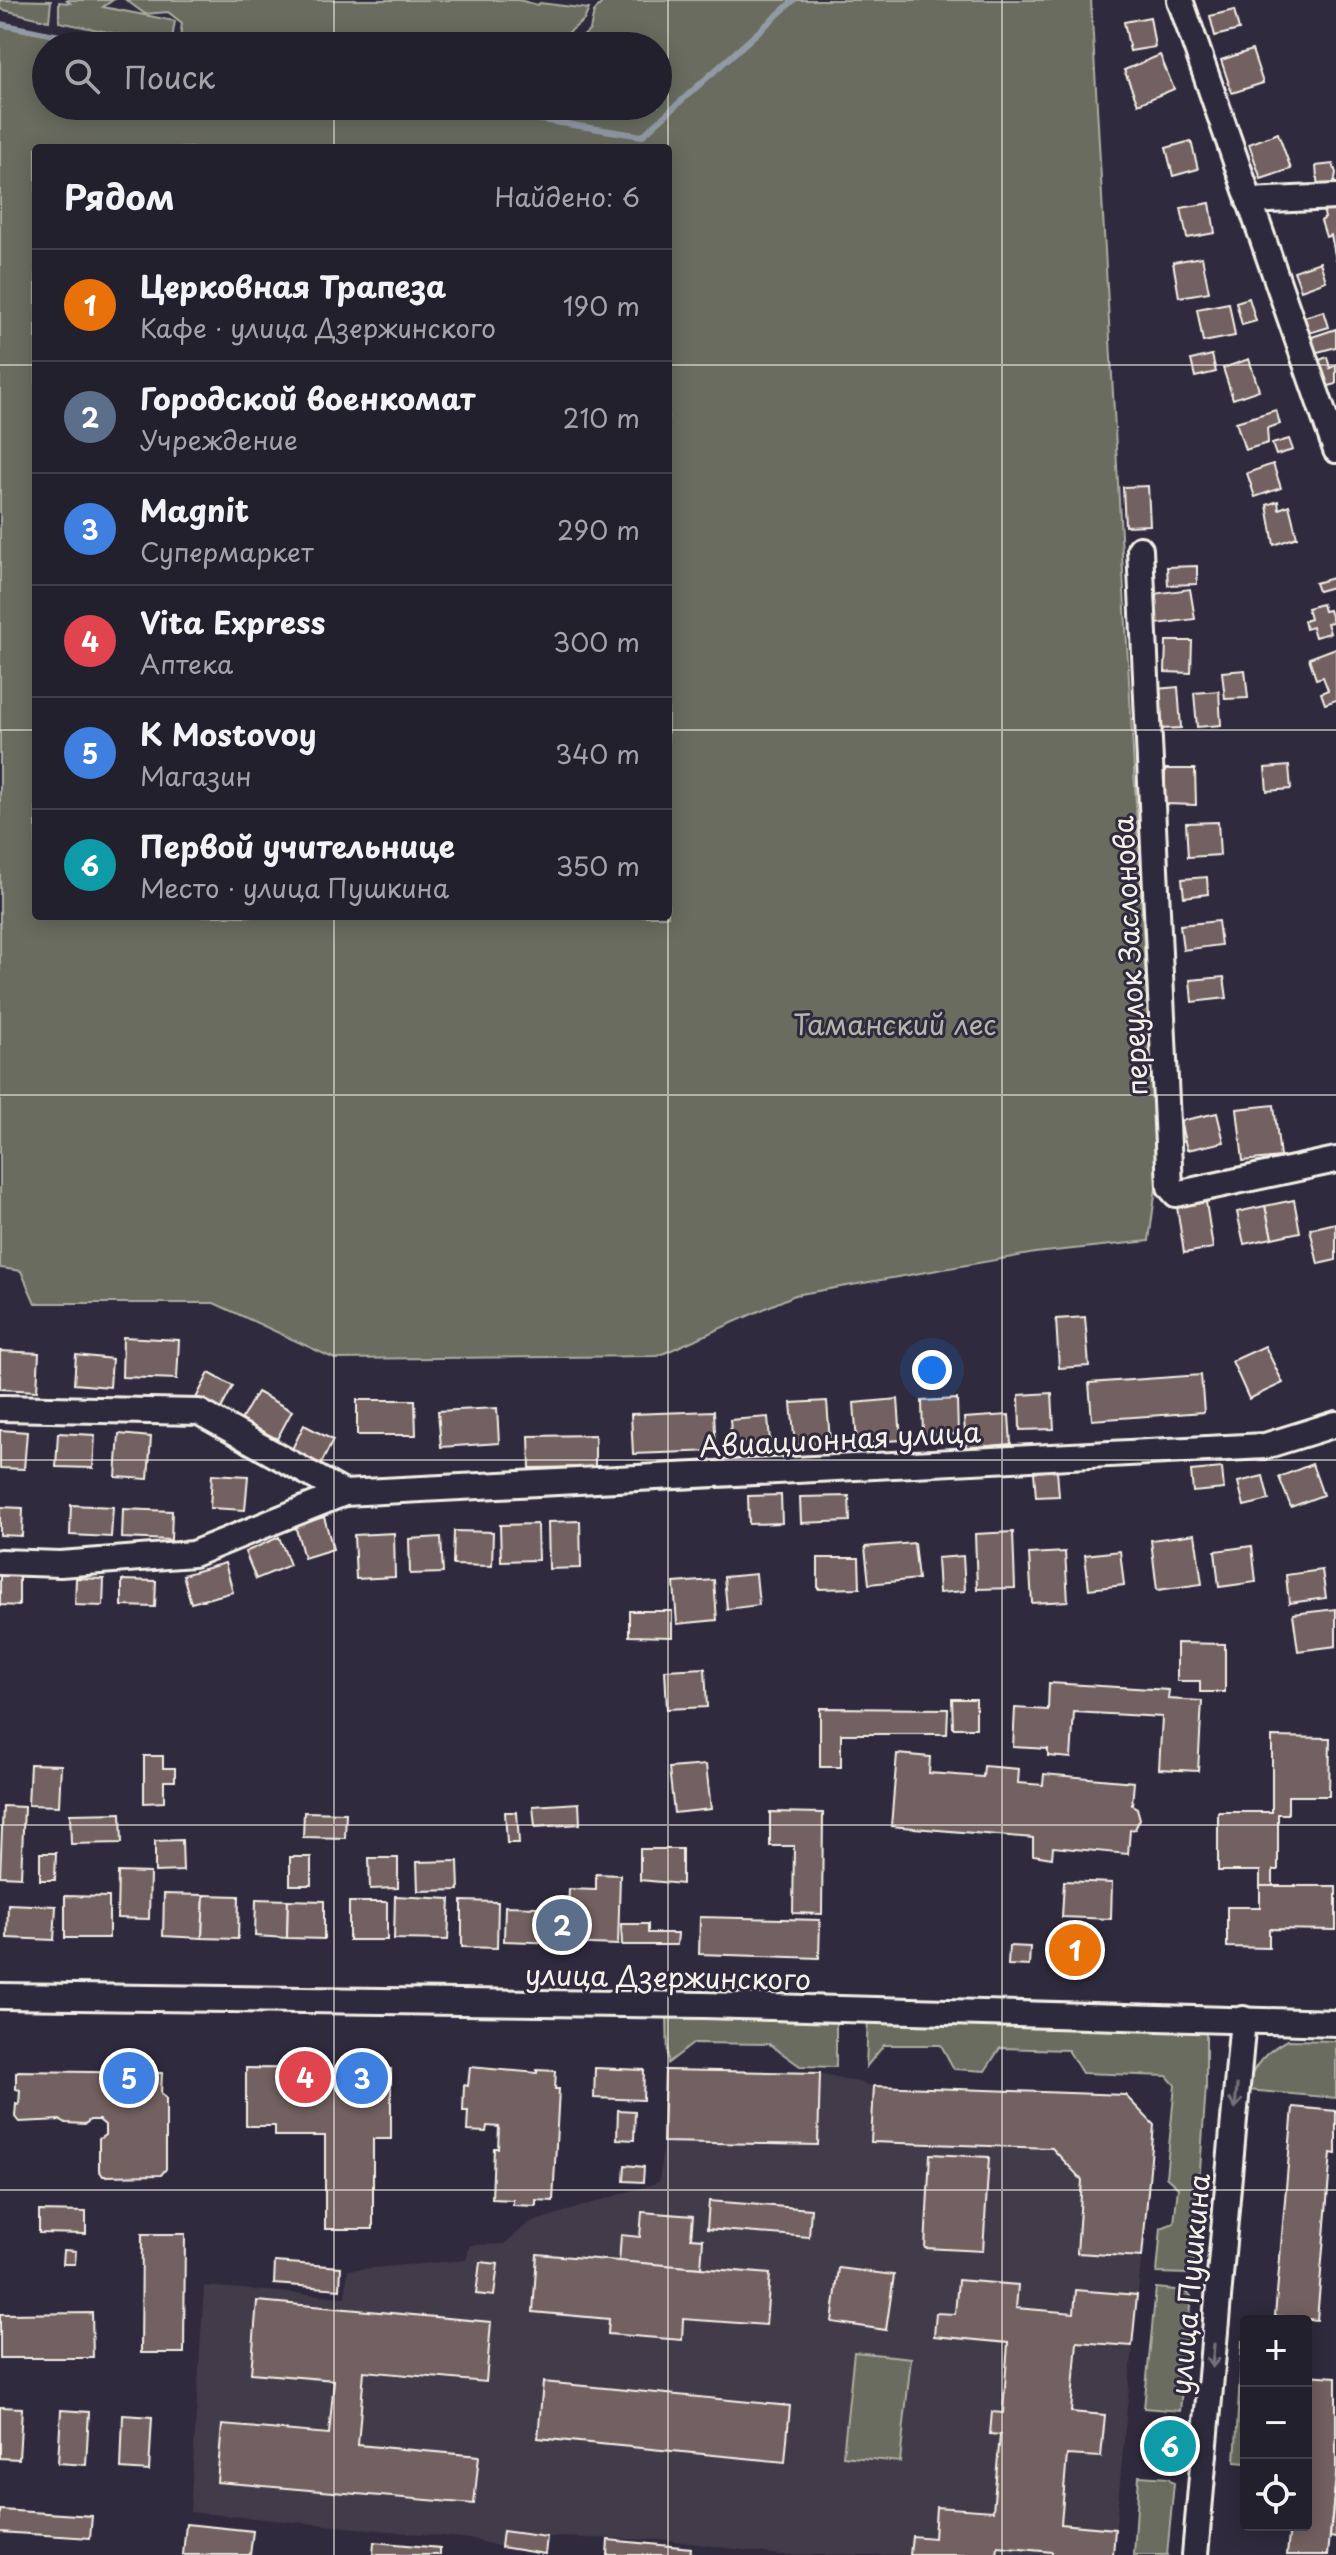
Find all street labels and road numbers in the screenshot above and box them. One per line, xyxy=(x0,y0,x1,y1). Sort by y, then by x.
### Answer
street label: переулок Заслонова xyxy=(1100,814,1158,1097)
street label: Авиационная улица xyxy=(698,1409,982,1467)
street label: улица Дзержинского xyxy=(524,1952,812,2000)
street label: улица Пушкина xyxy=(1158,2171,1220,2397)

